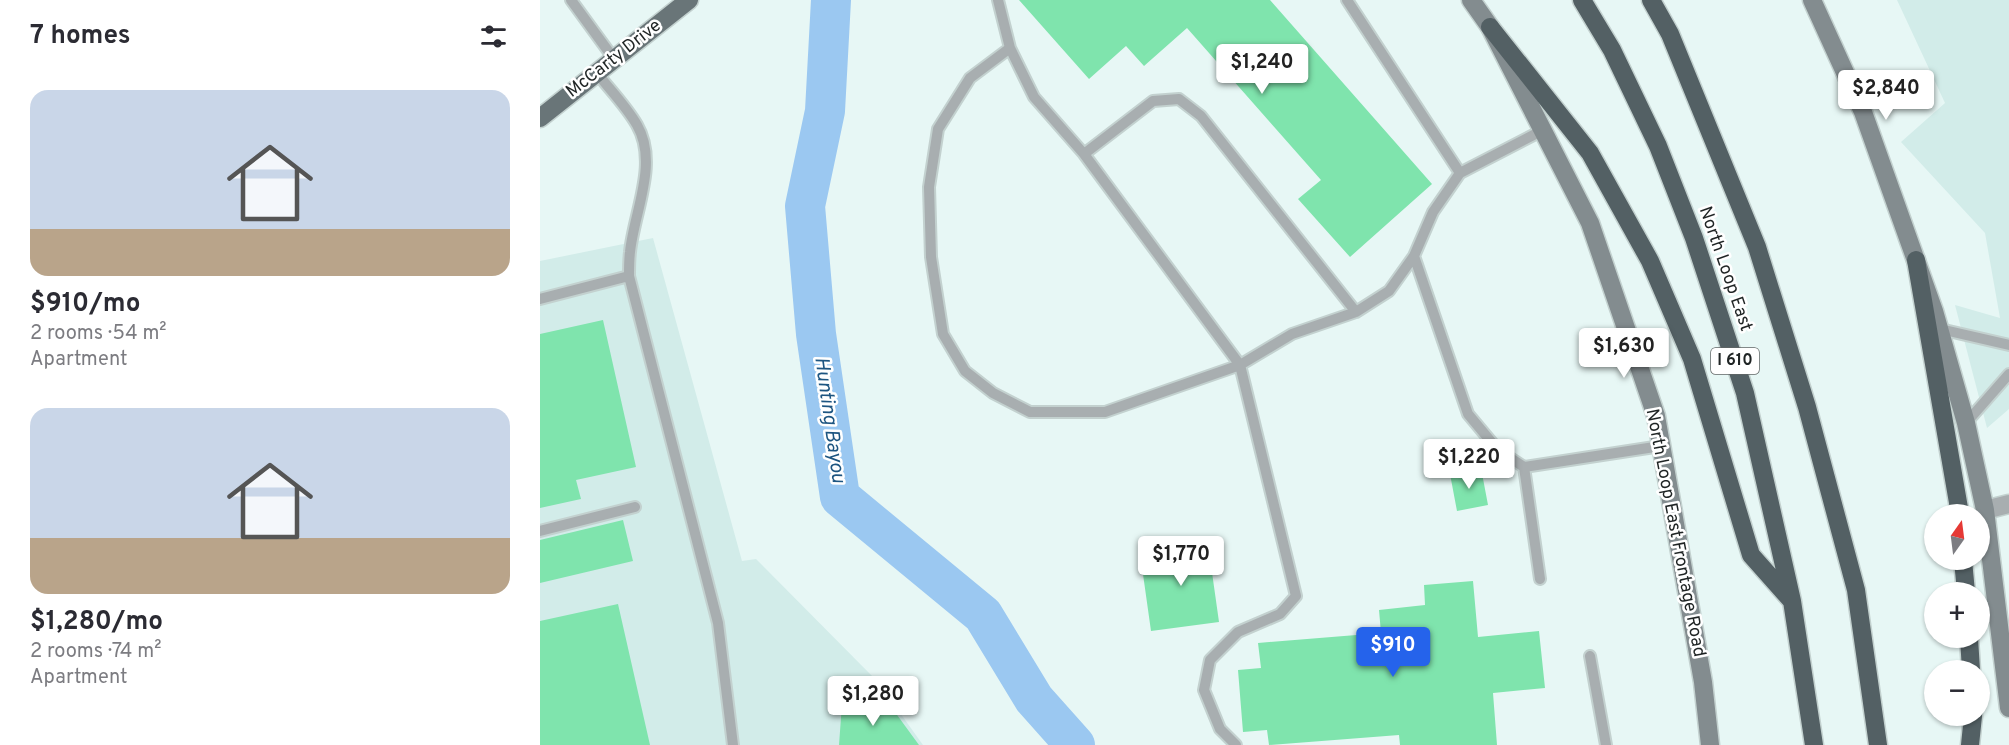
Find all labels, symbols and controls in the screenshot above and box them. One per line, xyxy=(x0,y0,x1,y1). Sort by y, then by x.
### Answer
street label: McCarty Drive xyxy=(562,15,666,103)
text: 7 homes xyxy=(30,20,130,53)
icon: filters xyxy=(477,20,510,53)
pin: $1,240 xyxy=(1213,44,1311,95)
text: $1,240 xyxy=(1230,50,1294,76)
pin: $2,840 xyxy=(1837,70,1935,121)
text: $2,840 xyxy=(1852,76,1920,102)
icon: home xyxy=(216,129,324,237)
street label: North Loop East xyxy=(1693,203,1757,335)
text: $910/mo xyxy=(30,288,140,321)
text: 2 rooms · 54 m² xyxy=(30,321,167,347)
pin: $1,630 xyxy=(1575,328,1673,379)
text: $1,630 xyxy=(1593,334,1655,360)
text: Apartment xyxy=(30,347,128,373)
road number: I 610 xyxy=(1711,348,1759,374)
water label: Hunting Bayou xyxy=(807,355,851,486)
street label: North Loop East Frontage Road xyxy=(1640,407,1710,659)
pin: $1,220 xyxy=(1420,439,1518,490)
text: $1,220 xyxy=(1438,445,1500,471)
icon: home xyxy=(216,447,324,555)
north arrow xyxy=(1924,504,1990,570)
map controls xyxy=(1924,504,1990,726)
pin: $1,770 xyxy=(1132,536,1230,587)
text: $1,770 xyxy=(1152,542,1210,568)
button: + xyxy=(1924,582,1990,648)
text: $1,280/mo xyxy=(30,606,163,639)
pin: $910 xyxy=(1357,627,1429,678)
text: $910 xyxy=(1370,633,1416,659)
text: 2 rooms · 74 m² xyxy=(30,639,161,665)
button: − xyxy=(1924,660,1990,726)
text: Apartment xyxy=(30,665,128,691)
pin: $1,280 xyxy=(824,676,922,727)
text: $1,280 xyxy=(842,682,904,708)

